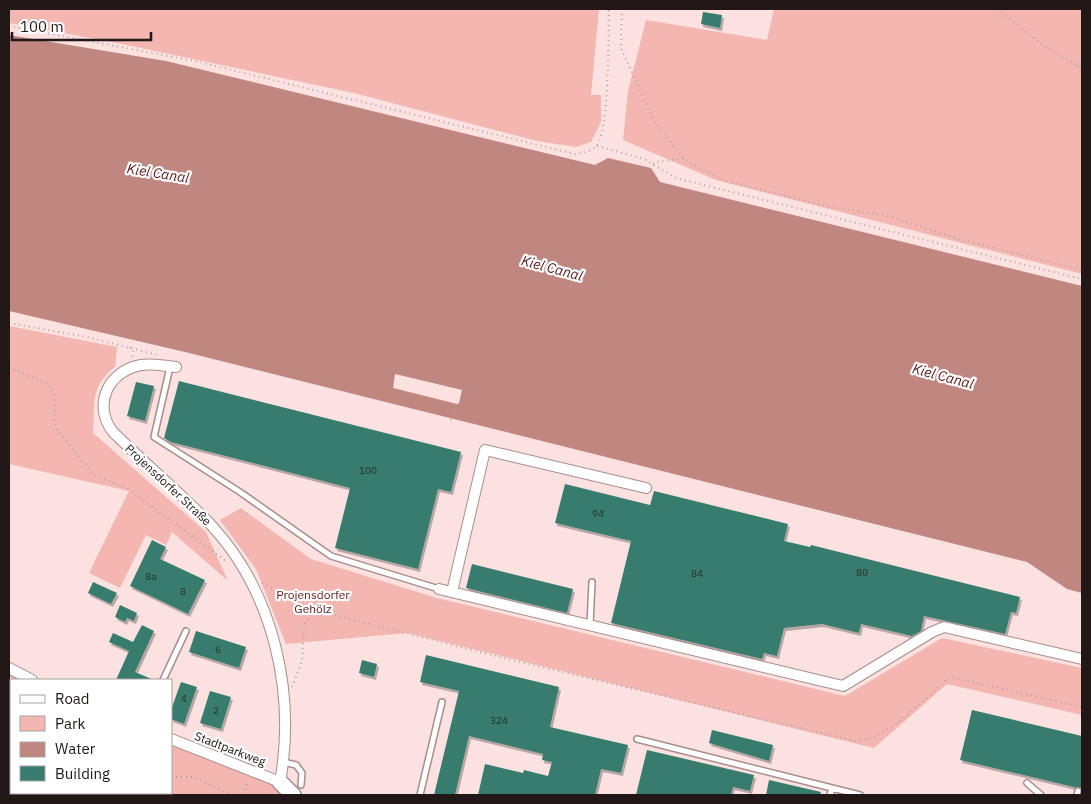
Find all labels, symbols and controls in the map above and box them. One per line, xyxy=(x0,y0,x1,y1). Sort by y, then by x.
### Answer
scale bar xyxy=(12,10,151,42)
text: 100 m xyxy=(20,17,64,36)
water label: Kiel Canal xyxy=(126,159,191,187)
water label: Kiel Canal xyxy=(519,251,585,285)
water label: Kiel Canal xyxy=(910,359,976,393)
street label: Projensdorfer Straße xyxy=(122,441,215,529)
house number: 100 xyxy=(359,464,377,477)
house number: 94 xyxy=(592,507,604,520)
house number: 80 xyxy=(856,566,868,579)
house number: 84 xyxy=(691,567,703,580)
house number: 8a xyxy=(145,570,157,583)
house number: 8 xyxy=(180,585,186,598)
park label: Projensdorfer Gehölz xyxy=(276,587,350,616)
house number: 6 xyxy=(215,643,221,656)
legend xyxy=(10,679,172,794)
text: Road xyxy=(55,689,90,708)
house number: 4 xyxy=(181,692,187,705)
house number: 2 xyxy=(213,704,219,717)
text: Park xyxy=(55,714,85,733)
house number: 324 xyxy=(490,714,508,727)
street label: Stadtparkweg xyxy=(193,728,268,769)
text: Water xyxy=(55,739,96,758)
text: Building xyxy=(55,764,110,783)

